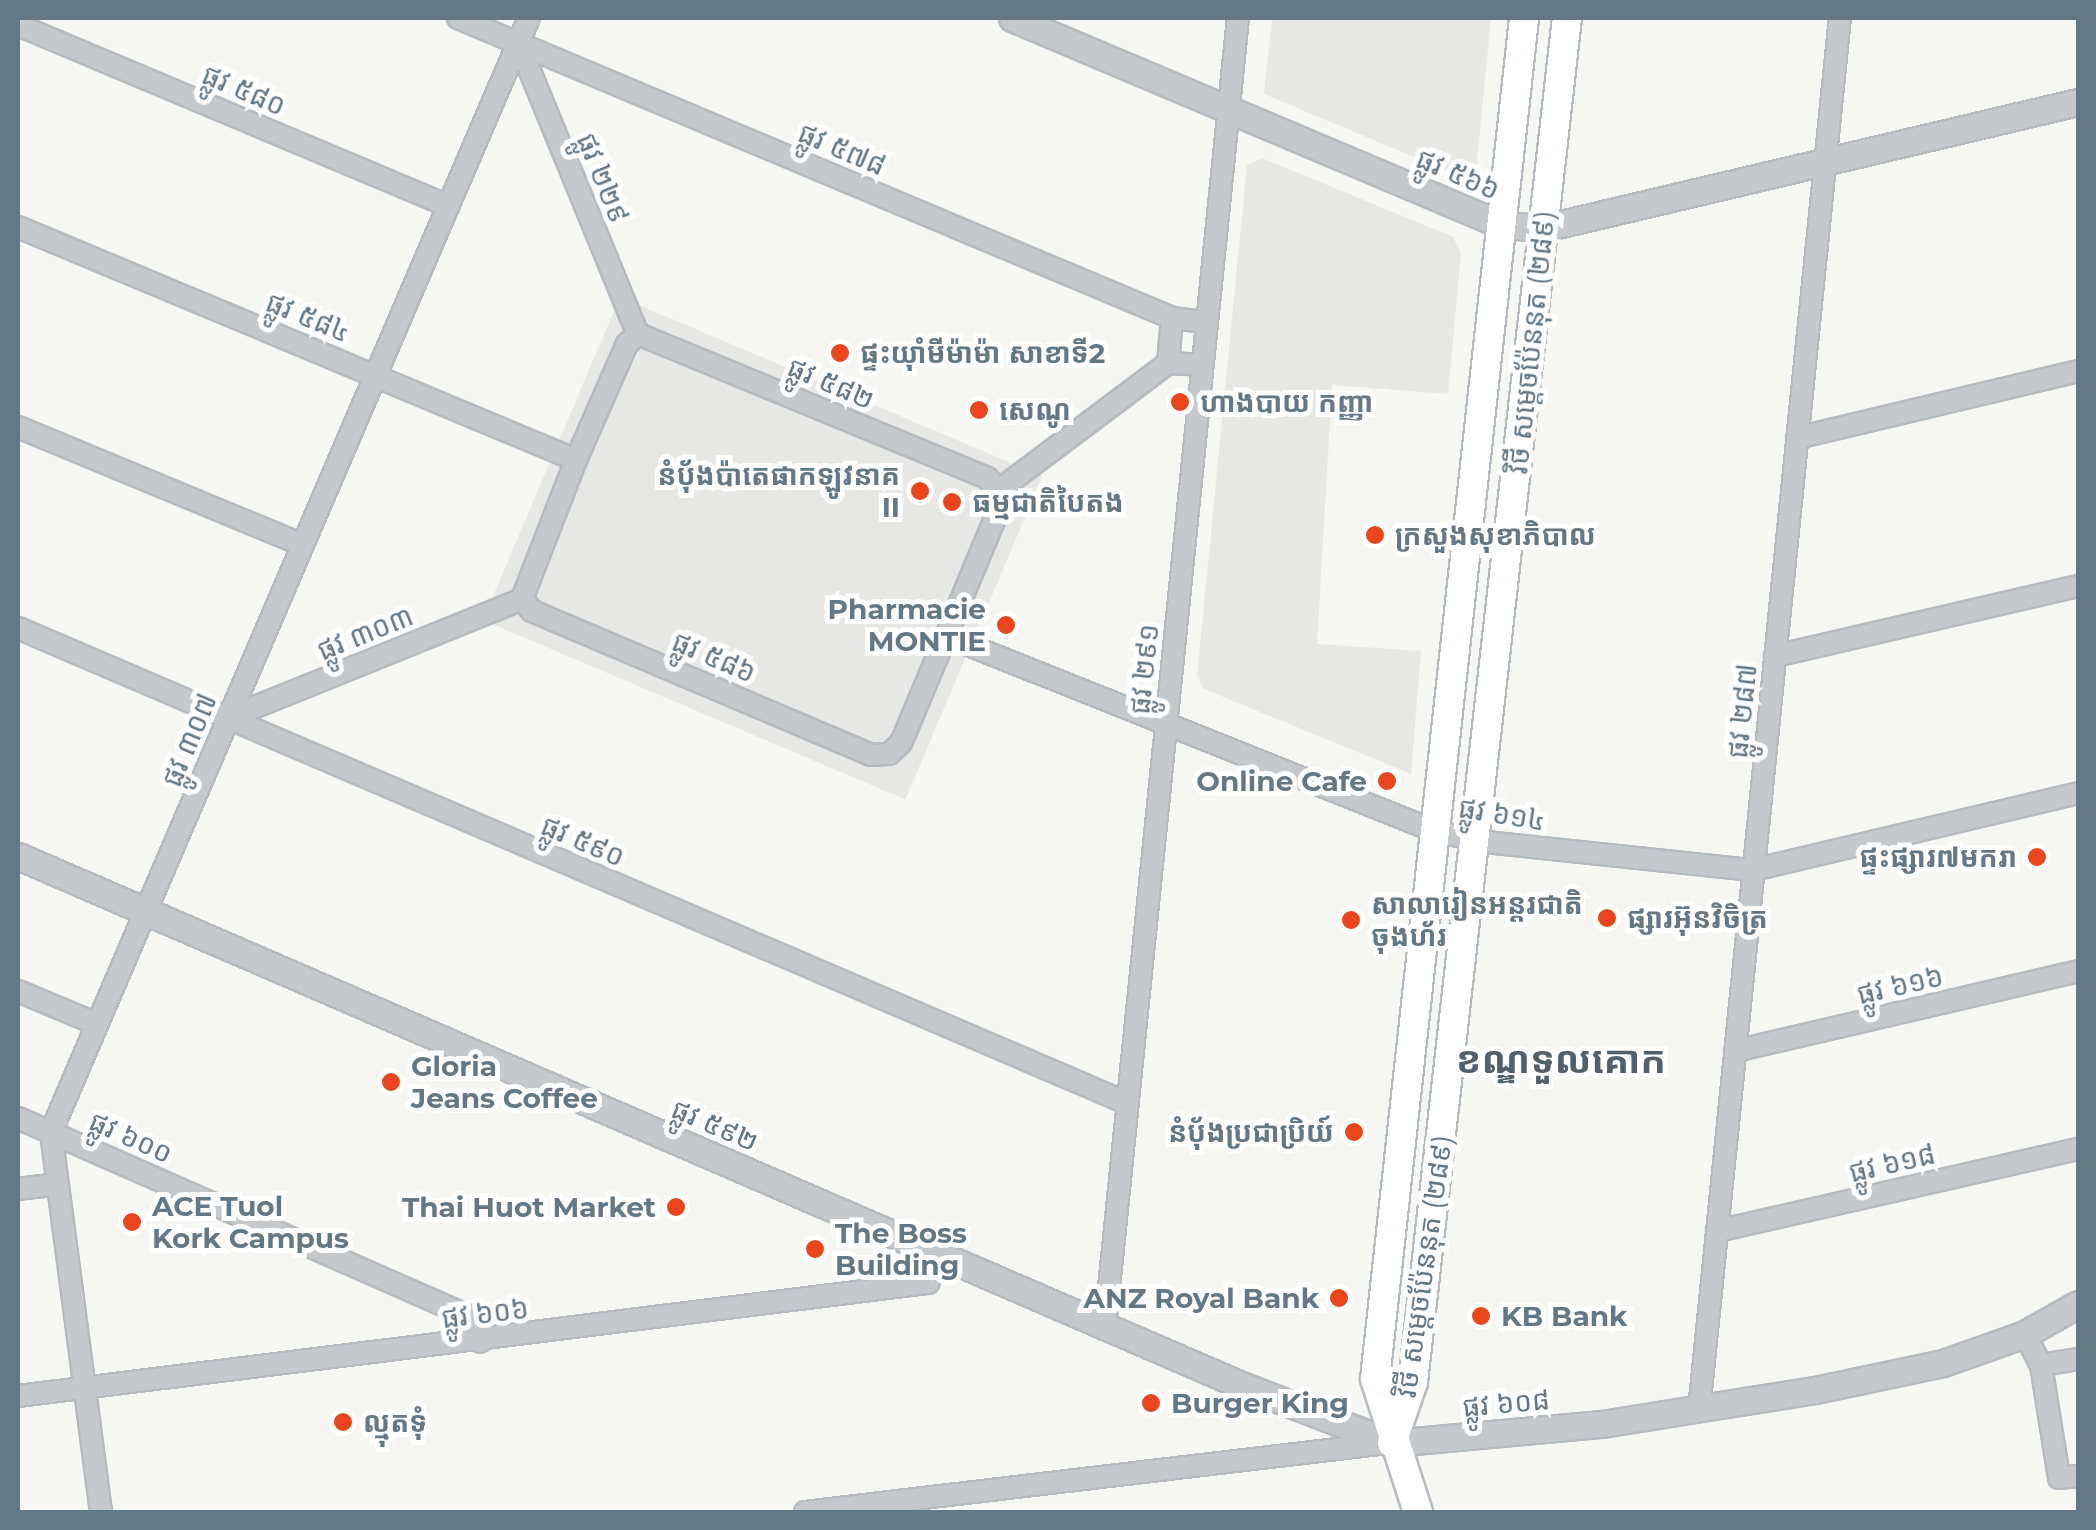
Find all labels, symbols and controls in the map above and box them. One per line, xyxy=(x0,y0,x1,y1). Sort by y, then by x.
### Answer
street label: ផ្លូវ ៥៨០ xyxy=(197,57,291,123)
street label: ផ្លូវ ៥៧៨ xyxy=(793,116,891,182)
street label: ផ្លូវ ២២៩ xyxy=(570,128,636,228)
street label: ផ្លូវ ៥៦៦ xyxy=(1411,141,1505,207)
street label: វិថី សម្តេចប៉ែននុត (២៨៩) xyxy=(1500,209,1562,475)
street label: ផ្លូវ ៥៨៤ xyxy=(261,285,355,349)
place label: ផ្ទះយ៉ាំមីម៉ាម៉ា សាខាទី2 xyxy=(860,336,1105,370)
marker: ផ្ទះយ៉ាំមីម៉ាម៉ា សាខាទី2 xyxy=(829,342,851,364)
street label: ផ្លូវ ៥៨២ xyxy=(783,350,879,416)
place label: ហាងបាយ កញ្ញា xyxy=(1200,385,1373,419)
marker: ហាងបាយ កញ្ញា xyxy=(1169,391,1191,413)
place label: សេណូ xyxy=(999,393,1071,427)
marker: សេណូ xyxy=(968,399,990,421)
place label: នំប៉័ងប៉ាតេផាកឡូវនាគ II xyxy=(657,458,900,524)
marker: នំប៉័ងប៉ាតេផាកឡូវនាគ II xyxy=(909,480,931,502)
place label: ធម្មជាតិបៃតង xyxy=(972,485,1124,519)
marker: ធម្មជាតិបៃតង xyxy=(941,491,963,513)
place label: ក្រសួងសុខាភិបាល xyxy=(1395,518,1596,552)
marker: ក្រសួងសុខាភិបាល xyxy=(1364,524,1386,546)
place label: Pharmacie MONTIE xyxy=(828,592,986,658)
street label: ផ្លូវ ៣០៣ xyxy=(312,599,418,667)
marker: Pharmacie MONTIE xyxy=(995,614,1017,636)
street label: ផ្លូវ ២៩១ xyxy=(1123,622,1165,716)
street label: ផ្លូវ ៥៨៦ xyxy=(667,624,761,690)
street label: ផ្លូវ ២៨៧ xyxy=(1720,662,1764,760)
street label: ផ្លូវ ៣០៧ xyxy=(154,688,224,792)
place label: Online Cafe xyxy=(1196,764,1367,798)
marker: Online Cafe xyxy=(1376,770,1398,792)
street label: ផ្លូវ ៦១៤ xyxy=(1456,791,1548,837)
street label: ផ្លូវ ៥៩០ xyxy=(536,808,630,874)
place label: ផ្ទះផ្សារ៧មករា xyxy=(1859,840,2017,874)
marker: ផ្ទះផ្សារ៧មករា xyxy=(2026,846,2048,868)
place label: សាលារៀនអន្តរជាតិ ចុងហ័រ xyxy=(1371,887,1583,953)
place label: ផ្សារអ៊ុនវិចិត្រ xyxy=(1627,901,1768,935)
marker: ផ្សារអ៊ុនវិចិត្រ xyxy=(1596,907,1618,929)
marker: សាលារៀនអន្តរជាតិ ចុងហ័រ xyxy=(1340,909,1362,931)
street label: ផ្លូវ ៦១៦ xyxy=(1854,959,1946,1011)
district label: ខណ្ឌទួលគោក xyxy=(1456,1037,1666,1083)
place label: Gloria Jeans Coffee xyxy=(411,1049,598,1115)
marker: Gloria Jeans Coffee xyxy=(380,1071,402,1093)
street label: ផ្លូវ ៥៩២ xyxy=(667,1092,763,1158)
street label: ផ្លូវ ៦០០ xyxy=(84,1104,178,1170)
place label: នំបុ័ងប្រជាប្រិយ៍ xyxy=(1168,1115,1334,1149)
marker: នំបុ័ងប្រជាប្រិយ៍ xyxy=(1343,1121,1365,1143)
street label: វិថី សម្តេចប៉ែននុត (២៨៩) xyxy=(1389,1133,1459,1399)
street label: ផ្លូវ ៦១៨ xyxy=(1846,1137,1938,1189)
place label: ACE Tuol Kork Campus xyxy=(152,1189,349,1255)
place label: Thai Huot Market xyxy=(402,1190,656,1224)
marker: Thai Huot Market xyxy=(665,1196,687,1218)
marker: ACE Tuol Kork Campus xyxy=(121,1211,143,1233)
place label: The Boss Building xyxy=(835,1216,967,1282)
marker: The Boss Building xyxy=(804,1238,826,1260)
place label: ANZ Royal Bank xyxy=(1084,1281,1319,1315)
marker: ANZ Royal Bank xyxy=(1328,1287,1350,1309)
street label: ផ្លូវ ៦០៦ xyxy=(439,1291,531,1335)
place label: KB Bank xyxy=(1501,1299,1627,1333)
marker: KB Bank xyxy=(1470,1305,1492,1327)
street label: ផ្លូវ ៦០៨ xyxy=(1461,1382,1551,1424)
place label: Burger King xyxy=(1171,1386,1349,1420)
marker: Burger King xyxy=(1140,1392,1162,1414)
place label: ល្មុតទុំ xyxy=(363,1405,427,1439)
marker: ល្មុតទុំ xyxy=(332,1411,354,1433)

